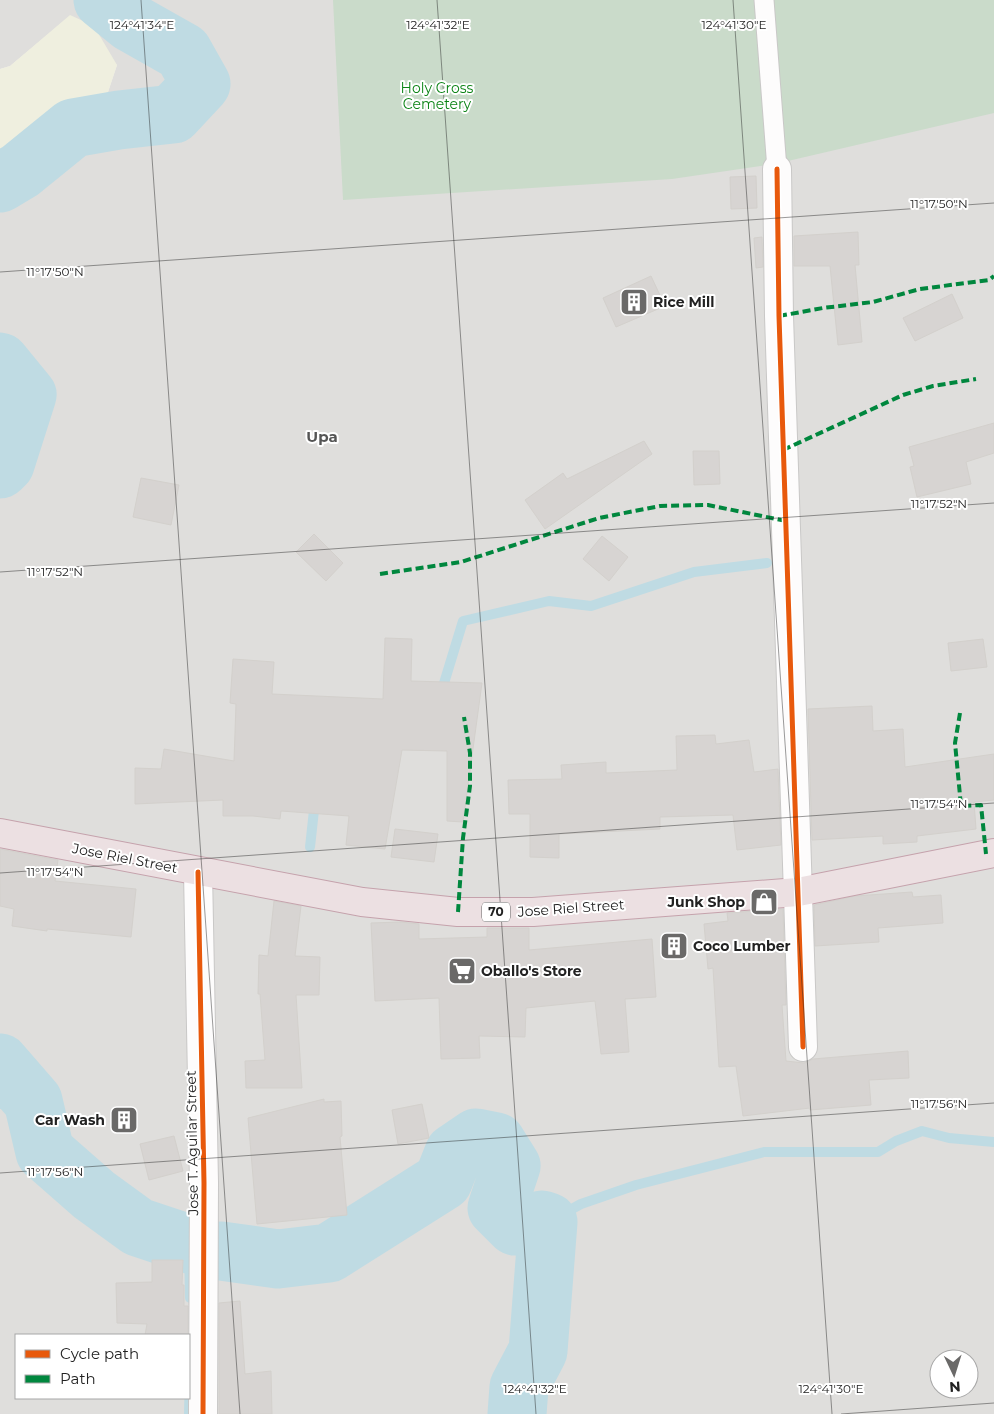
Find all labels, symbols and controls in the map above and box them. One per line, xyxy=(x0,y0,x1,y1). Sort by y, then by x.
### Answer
text: 124°41'34"E xyxy=(110,17,174,32)
text: 124°41'32"E xyxy=(406,17,470,32)
text: 124°41'30"E xyxy=(702,17,766,32)
park label: Holy Cross Cemetery xyxy=(401,79,474,113)
text: 11°17'50"N xyxy=(910,196,968,211)
text: 11°17'50"N xyxy=(26,264,84,279)
building icon: Rice Mill xyxy=(619,287,649,317)
place label: Rice Mill xyxy=(653,293,715,311)
district label: Upa xyxy=(306,427,338,446)
text: 11°17'52"N xyxy=(911,496,967,511)
text: 11°17'52"N xyxy=(27,564,83,579)
text: 11°17'54"N xyxy=(910,796,968,811)
street label: Jose Riel Street xyxy=(70,839,179,877)
text: 11°17'54"N xyxy=(26,864,84,879)
shop icon: Junk Shop xyxy=(749,887,779,917)
place label: Junk Shop xyxy=(666,893,745,911)
street label: Jose Riel Street xyxy=(516,895,625,921)
road number: 70 xyxy=(482,902,510,922)
building icon: Coco Lumber xyxy=(659,931,689,961)
place label: Coco Lumber xyxy=(693,937,791,955)
supermarket icon: Oballo's Store xyxy=(447,956,477,986)
place label: Oballo's Store xyxy=(481,962,582,980)
street label: Jose T. Aguilar Street xyxy=(182,1070,202,1217)
text: 11°17'56"N xyxy=(911,1096,967,1111)
building icon: Car Wash xyxy=(109,1105,139,1135)
place label: Car Wash xyxy=(35,1111,105,1129)
text: 11°17'56"N xyxy=(27,1164,83,1179)
legend xyxy=(15,1334,190,1399)
text: Cycle path xyxy=(60,1344,139,1363)
north arrow xyxy=(929,1349,979,1399)
text: Path xyxy=(60,1369,96,1388)
text: N xyxy=(949,1378,961,1396)
text: 124°41'32"E xyxy=(503,1381,567,1396)
text: 124°41'30"E xyxy=(799,1381,863,1396)

